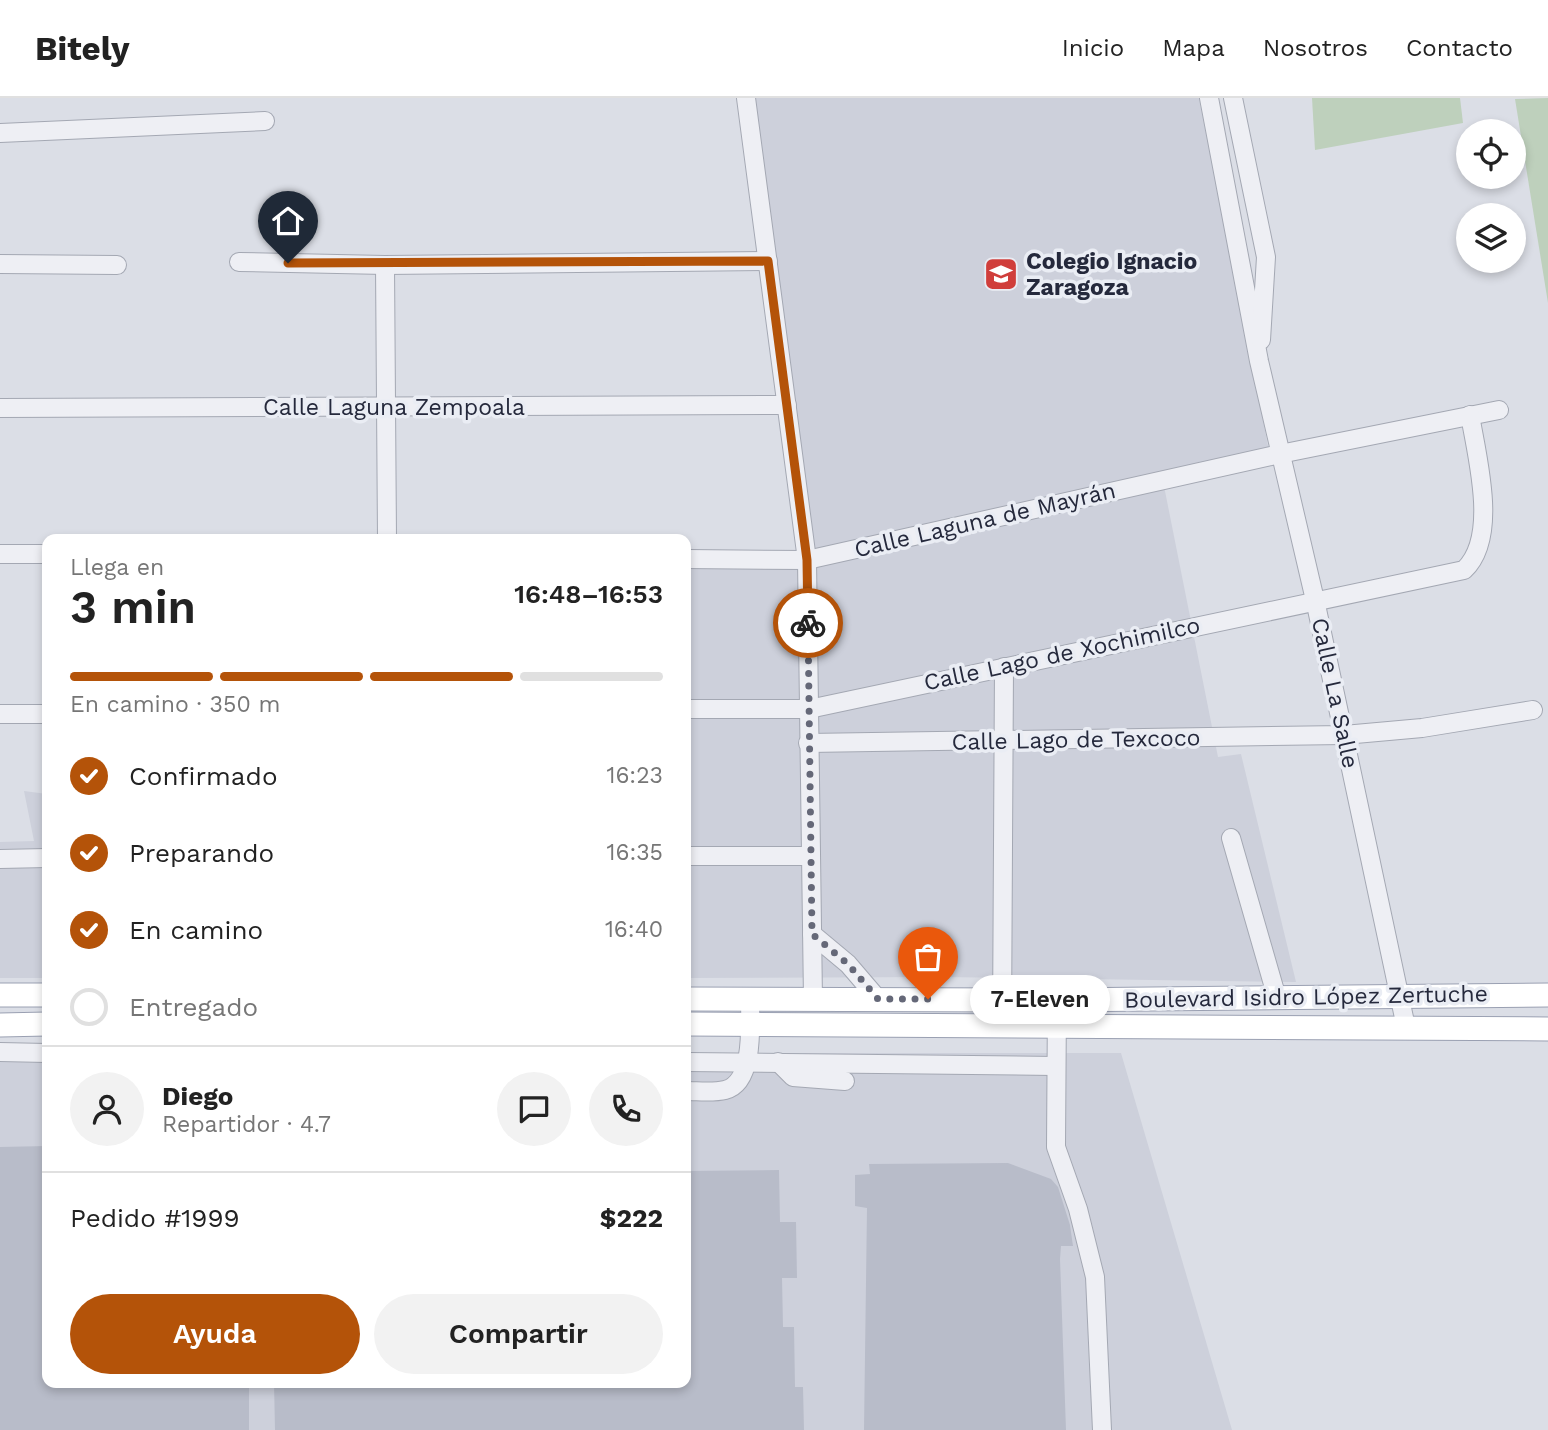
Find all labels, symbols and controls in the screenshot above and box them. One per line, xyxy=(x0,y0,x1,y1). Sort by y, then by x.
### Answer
text: Bitely xyxy=(35,29,130,68)
text: Inicio xyxy=(1062,34,1124,62)
text: Mapa xyxy=(1162,34,1225,62)
text: Nosotros xyxy=(1263,34,1368,62)
text: Contacto xyxy=(1406,34,1513,62)
map controls xyxy=(1456,119,1526,273)
button: locate xyxy=(1456,119,1526,189)
pin xyxy=(258,191,318,263)
icon: home xyxy=(269,202,307,240)
button: layers xyxy=(1456,203,1526,273)
place label: Colegio Ignacio Zaragoza xyxy=(1026,248,1197,301)
school or university icon: Colegio Ignacio Zaragoza xyxy=(982,255,1020,293)
street label: Calle Laguna Zempoala xyxy=(263,394,525,421)
street label: Calle Laguna de Mayrán xyxy=(852,477,1118,563)
text: Llega en xyxy=(70,554,164,581)
text: 16:48–16:53 xyxy=(514,579,663,609)
text: 3 min xyxy=(70,580,196,634)
courier xyxy=(773,588,843,658)
icon: bike xyxy=(789,604,827,642)
street label: Calle Lago de Xochimilco xyxy=(921,612,1203,696)
street label: Calle La Salle xyxy=(1306,615,1364,771)
text: En camino · 350 m xyxy=(70,691,280,718)
street label: Calle Lago de Texcoco xyxy=(951,724,1201,756)
icon: check xyxy=(70,757,108,795)
text: Confirmado xyxy=(129,761,278,791)
text: 16:23 xyxy=(606,762,663,789)
icon: check xyxy=(70,834,108,872)
text: Preparando xyxy=(129,838,274,868)
text: 16:35 xyxy=(606,839,663,866)
icon: check xyxy=(70,911,108,949)
text: En camino xyxy=(129,915,263,945)
text: 16:40 xyxy=(605,916,663,943)
pin xyxy=(898,927,958,999)
icon: bag xyxy=(909,938,947,976)
callout: 7-Eleven xyxy=(970,974,1110,1024)
street label: Boulevard Isidro López Zertuche xyxy=(1124,980,1488,1014)
text: 7-Eleven xyxy=(990,986,1090,1013)
text: Entregado xyxy=(129,992,258,1022)
button: person xyxy=(70,1072,144,1146)
button: chat xyxy=(497,1072,571,1146)
button: phone xyxy=(589,1072,663,1146)
text: Diego xyxy=(162,1081,233,1111)
text: Repartidor · 4.7 xyxy=(162,1111,331,1138)
text: Pedido #1999 xyxy=(70,1203,240,1233)
text: $222 xyxy=(600,1203,663,1233)
button: Ayuda xyxy=(70,1294,360,1374)
button: Compartir xyxy=(374,1294,663,1374)

